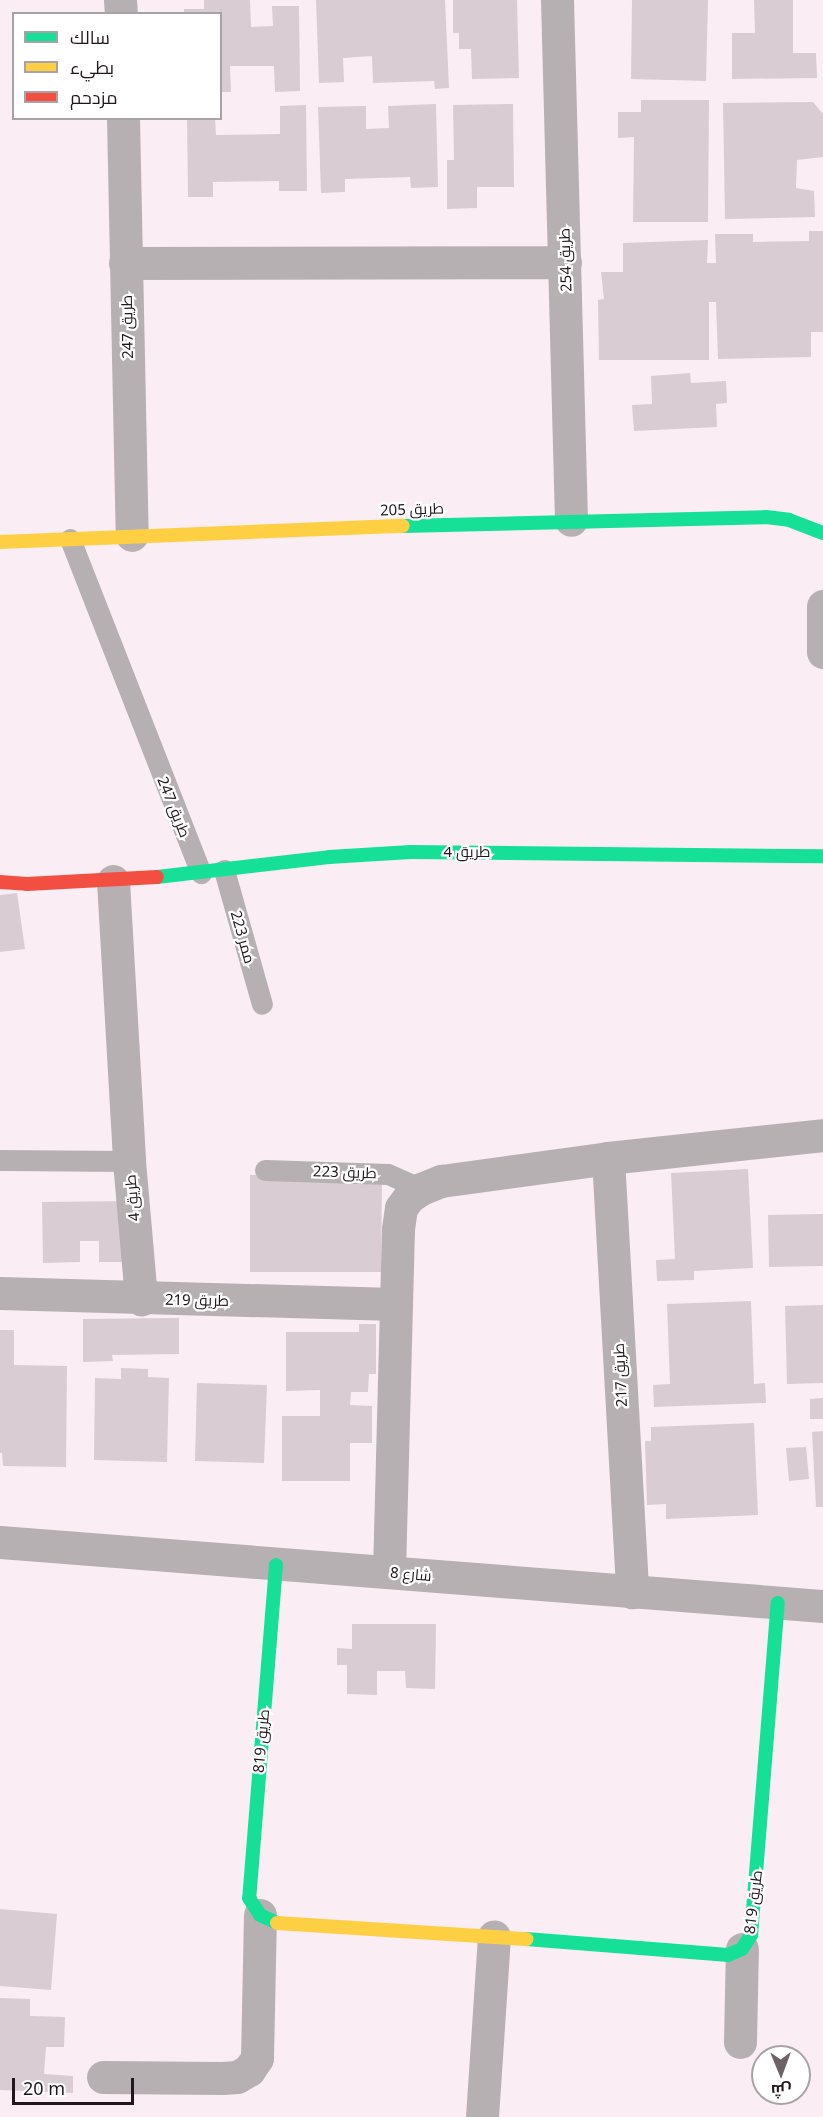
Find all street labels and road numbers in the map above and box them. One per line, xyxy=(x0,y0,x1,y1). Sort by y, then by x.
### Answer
street label: طريق 254 xyxy=(555,228,575,292)
street label: طريق 247 xyxy=(117,295,137,359)
street label: طريق 205 xyxy=(380,499,444,519)
street label: طريق 247 xyxy=(154,774,194,840)
street label: طريق 4 xyxy=(444,843,490,861)
street label: ممر 223 xyxy=(227,909,259,965)
street label: طريق 223 xyxy=(313,1162,377,1182)
street label: طريق 4 xyxy=(121,1174,143,1222)
street label: طريق 219 xyxy=(165,1290,229,1310)
street label: طريق 217 xyxy=(609,1343,631,1407)
street label: شارع 8 xyxy=(390,1563,432,1585)
street label: طريق 819 xyxy=(249,1708,273,1774)
street label: طريق 819 xyxy=(740,1869,766,1935)

